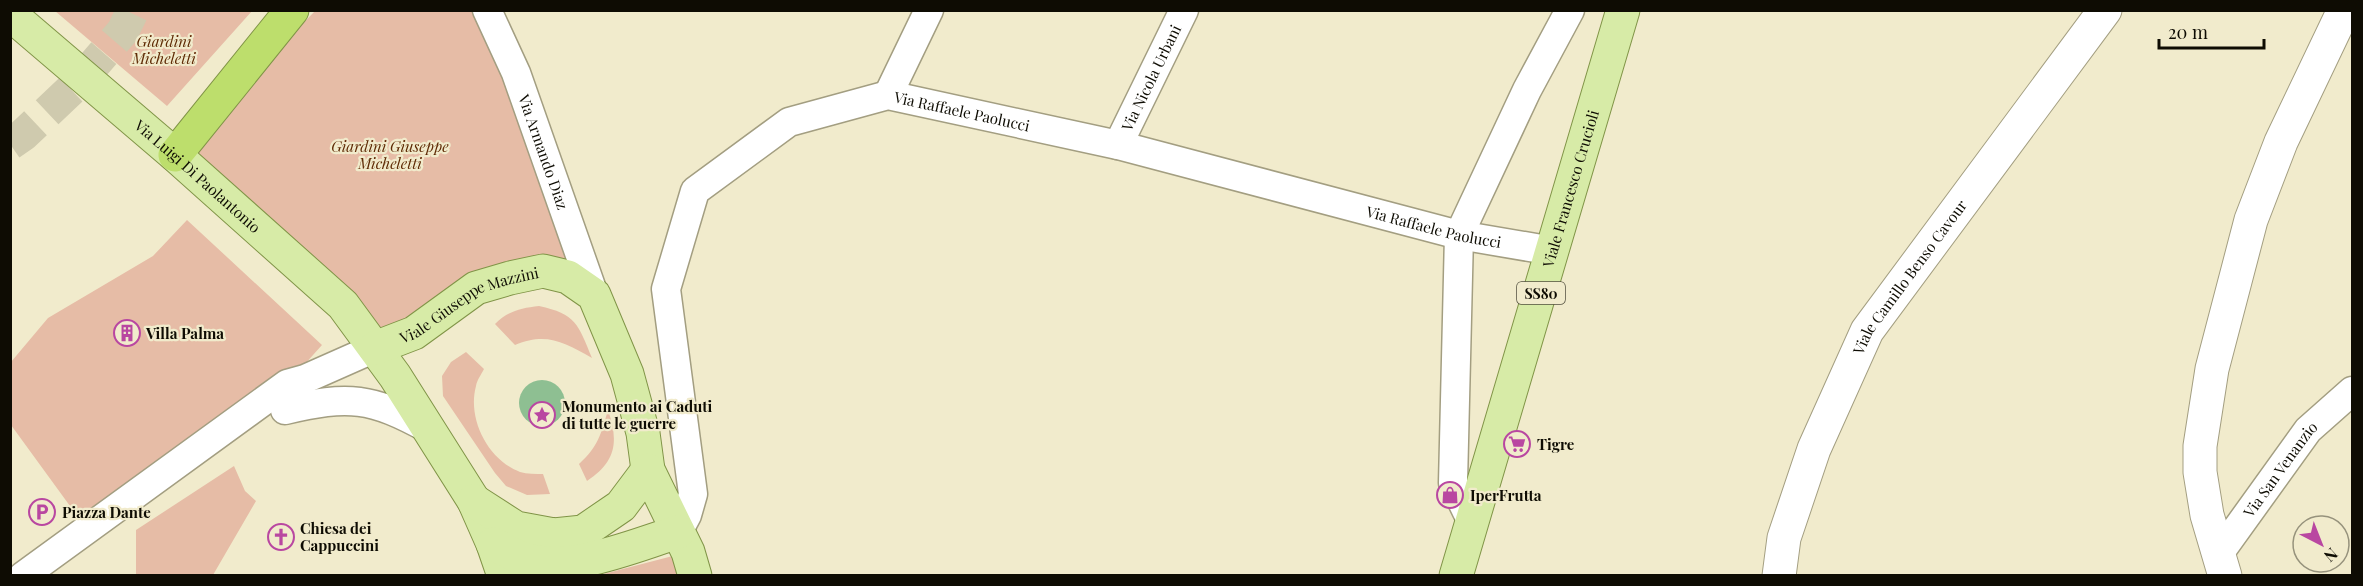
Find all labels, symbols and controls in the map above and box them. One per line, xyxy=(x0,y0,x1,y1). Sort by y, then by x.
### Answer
scale bar xyxy=(2159,12,2264,50)
text: 20 m xyxy=(2168,20,2208,44)
street label: Via Nicola Urbani xyxy=(1116,21,1186,135)
park label: Giardini Micheletti xyxy=(131,31,196,68)
street label: Via Raffaele Paolucci xyxy=(891,86,1032,136)
street label: Via Armando Diaz xyxy=(514,91,573,212)
street label: Viale Francesco Crucioli xyxy=(1537,107,1603,271)
street label: Via Luigi Di Paolantonio xyxy=(130,114,265,237)
park label: Giardini Giuseppe Micheletti xyxy=(331,136,449,173)
street label: Viale Camillo Benso Cavour xyxy=(1847,195,1971,358)
street label: Via Raffaele Paolucci xyxy=(1363,201,1503,252)
street label: Viale Giuseppe Mazzini xyxy=(396,262,541,348)
road number: SS80 xyxy=(1517,282,1565,304)
building icon: Villa Palma xyxy=(112,318,142,348)
place label: Villa Palma xyxy=(145,323,224,343)
place label: Monumento ai Caduti di tutte le guerre xyxy=(562,396,713,433)
place icon: Monumento ai Caduti di tutte le guerre xyxy=(527,400,557,430)
street label: Via San Venanzio xyxy=(2238,417,2321,522)
supermarket icon: Tigre xyxy=(1502,429,1532,459)
place label: Tigre xyxy=(1537,434,1575,454)
shop icon: IperFrutta xyxy=(1435,480,1465,510)
place label: IperFrutta xyxy=(1470,485,1542,505)
parking icon: Piazza Dante xyxy=(27,497,57,527)
place label: Piazza Dante xyxy=(62,502,151,522)
north arrow xyxy=(2291,514,2351,574)
place label: Chiesa dei Cappuccini xyxy=(300,518,379,555)
church icon: Chiesa dei Cappuccini xyxy=(266,522,296,552)
text: N xyxy=(2320,544,2343,567)

